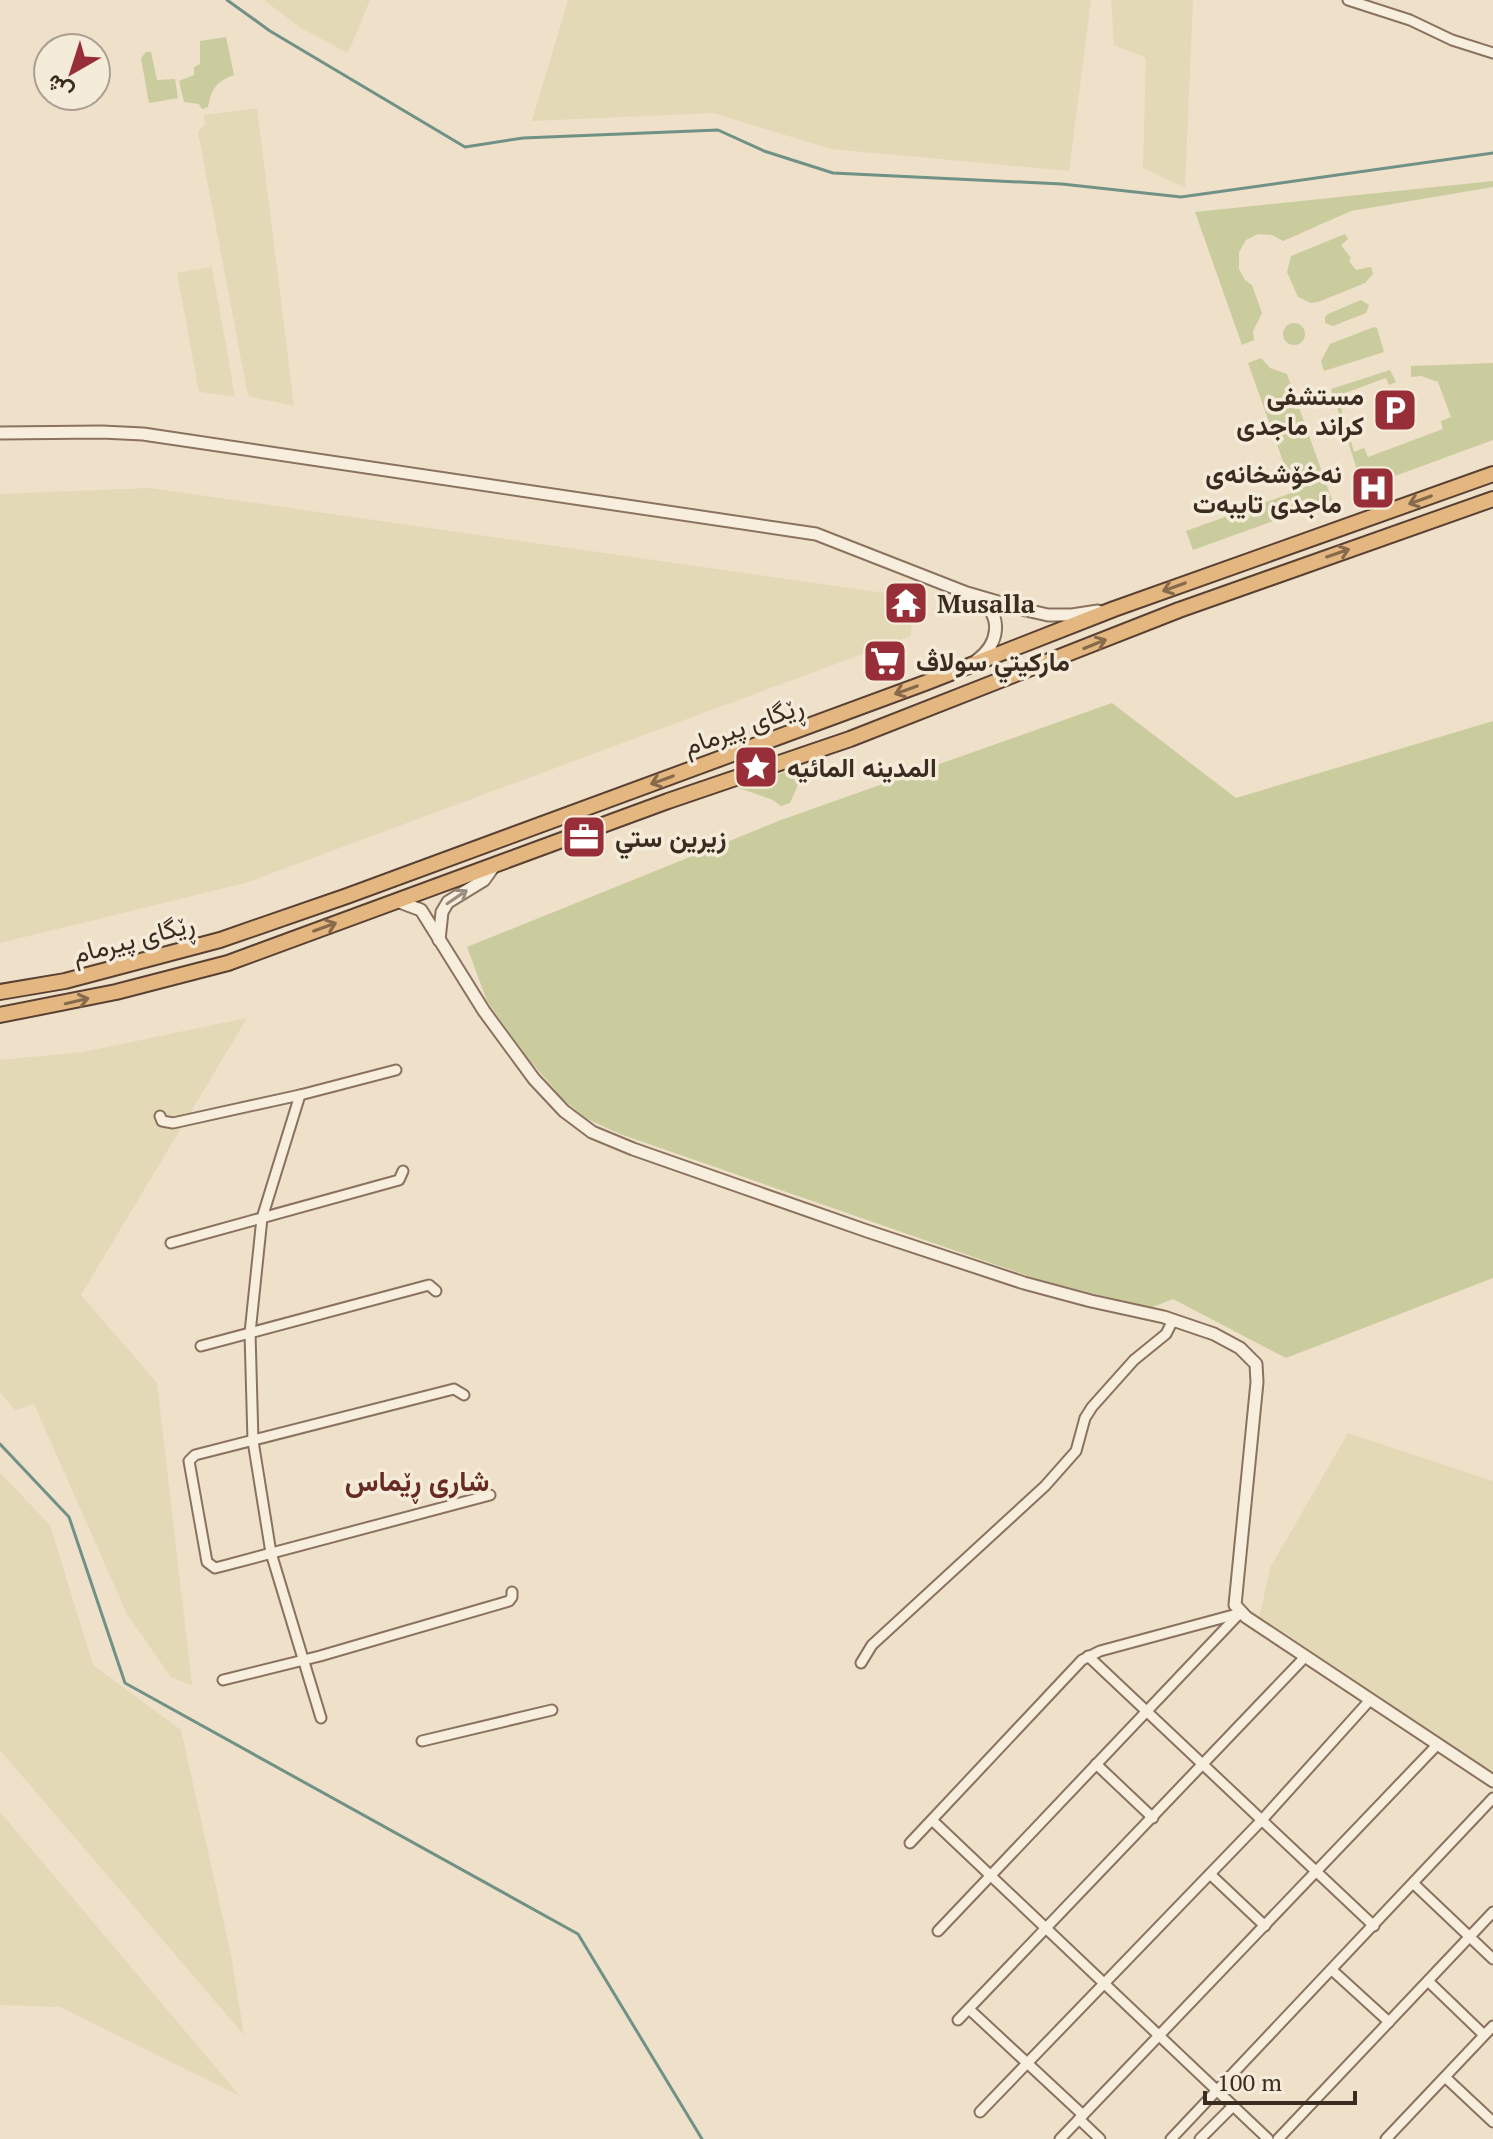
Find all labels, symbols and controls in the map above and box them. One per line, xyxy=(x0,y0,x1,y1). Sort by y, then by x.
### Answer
north arrow xyxy=(32,32,112,112)
text: ش xyxy=(40,68,78,108)
place label: مستشفی کراند ماجدی xyxy=(1236,378,1364,442)
parking icon: مستشفی کراند ماجدی xyxy=(1371,386,1419,434)
place label: نەخۆشخانەی ماجدی تایبەت xyxy=(1193,456,1342,520)
hospital icon: نەخۆشخانەی ماجدی تایبەت xyxy=(1349,464,1397,512)
one-way arrow xyxy=(1407,494,1432,509)
one-way arrow xyxy=(1326,545,1350,559)
temple icon: Musalla xyxy=(882,579,930,627)
one-way arrow xyxy=(1163,581,1187,595)
place label: Musalla xyxy=(937,586,1036,620)
one-way arrow xyxy=(1082,636,1107,650)
supermarket icon: ماركيتي سولاڤ xyxy=(861,637,909,685)
place label: ماركيتي سولاڤ xyxy=(916,644,1070,684)
one-way arrow xyxy=(894,684,918,698)
street label: ڕێگای پیرمام xyxy=(678,688,809,767)
place icon: المدينه المائيه xyxy=(732,743,780,791)
place label: المدينه المائيه xyxy=(787,750,937,784)
one-way arrow xyxy=(650,774,674,788)
office icon: زيرين ستي xyxy=(560,813,608,861)
place label: زيرين ستي xyxy=(615,820,726,860)
one-way arrow xyxy=(445,889,468,906)
street label: ڕێگای پیرمام xyxy=(68,905,199,975)
one-way arrow xyxy=(313,919,337,933)
one-way arrow xyxy=(63,993,89,1008)
district label: شاری ڕێماس xyxy=(345,1462,489,1504)
scale bar xyxy=(1205,2055,1355,2105)
text: 100 m xyxy=(1217,2066,1282,2098)

